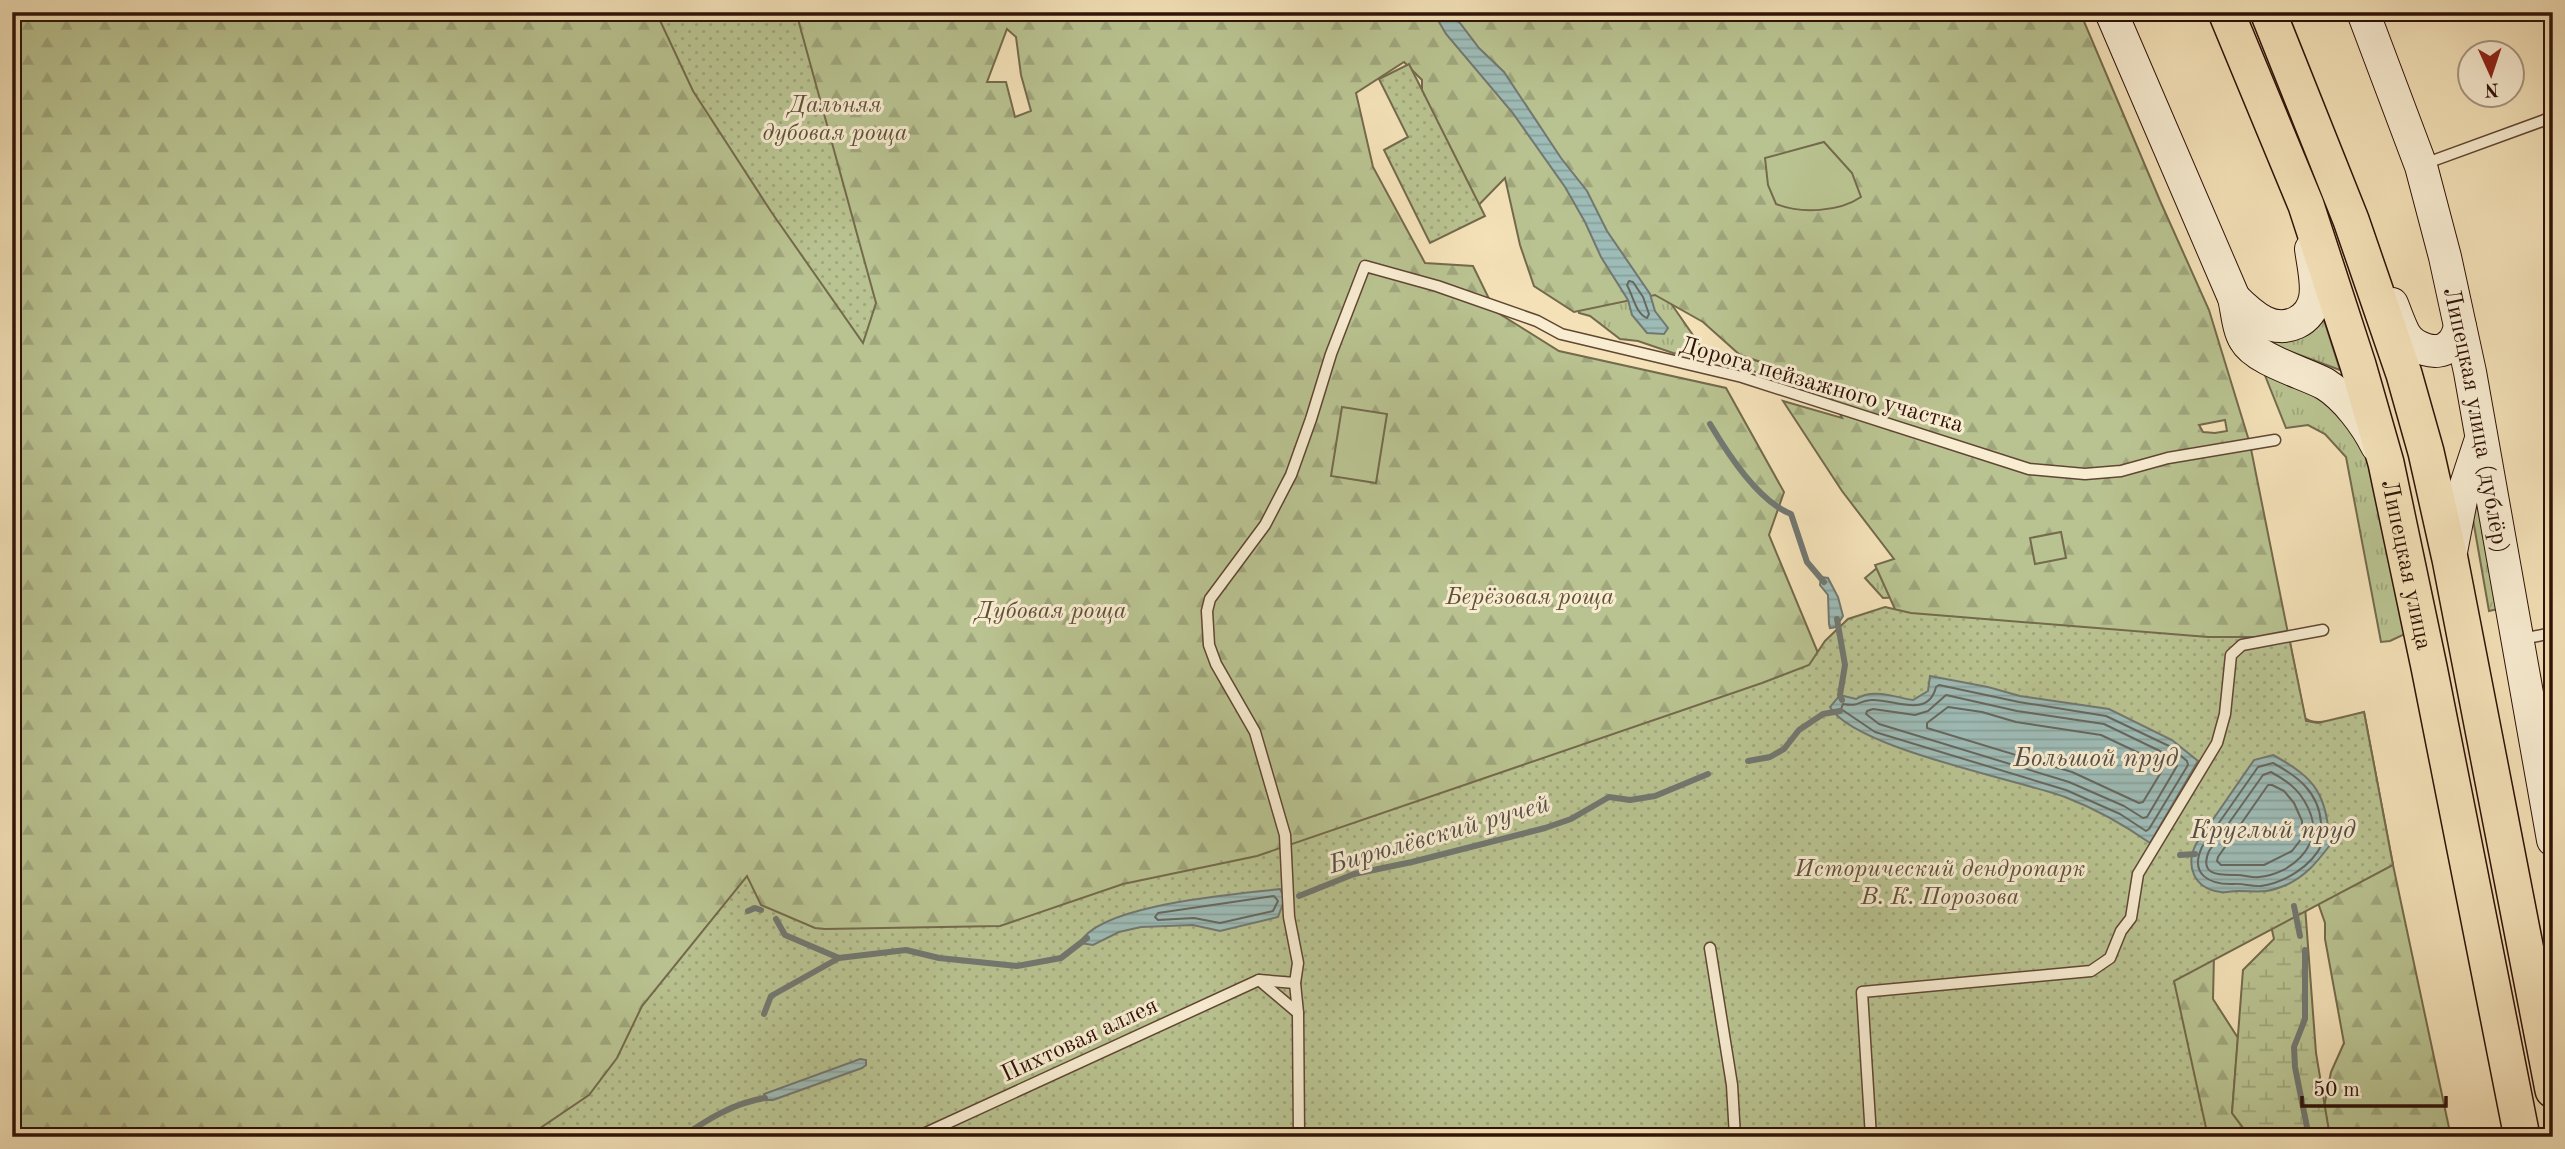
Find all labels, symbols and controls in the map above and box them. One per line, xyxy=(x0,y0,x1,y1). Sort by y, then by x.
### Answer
north arrow xyxy=(2456,38,2526,108)
text: N xyxy=(2484,79,2500,98)
park label: Дальняя дубовая роща xyxy=(762,94,908,146)
street label: Липецкая улица (дублёр) xyxy=(2438,285,2512,555)
street label: Дорога пейзажного участка xyxy=(1677,334,1966,438)
street label: Липецкая улица xyxy=(2376,478,2435,653)
park label: Берёзовая роща xyxy=(1445,586,1614,610)
park label: Дубовая роща xyxy=(972,600,1127,624)
water label: Большой пруд xyxy=(2013,746,2178,772)
water label: Бирюлёвский ручей xyxy=(1325,791,1553,879)
water label: Круглый пруд xyxy=(2189,818,2356,844)
park label: Исторический дендропарк В. К. Порозова xyxy=(1794,858,2085,910)
street label: Пихтовая аллея xyxy=(998,994,1162,1088)
scale bar xyxy=(2302,1065,2446,1109)
text: 50 m xyxy=(2313,1080,2360,1101)

